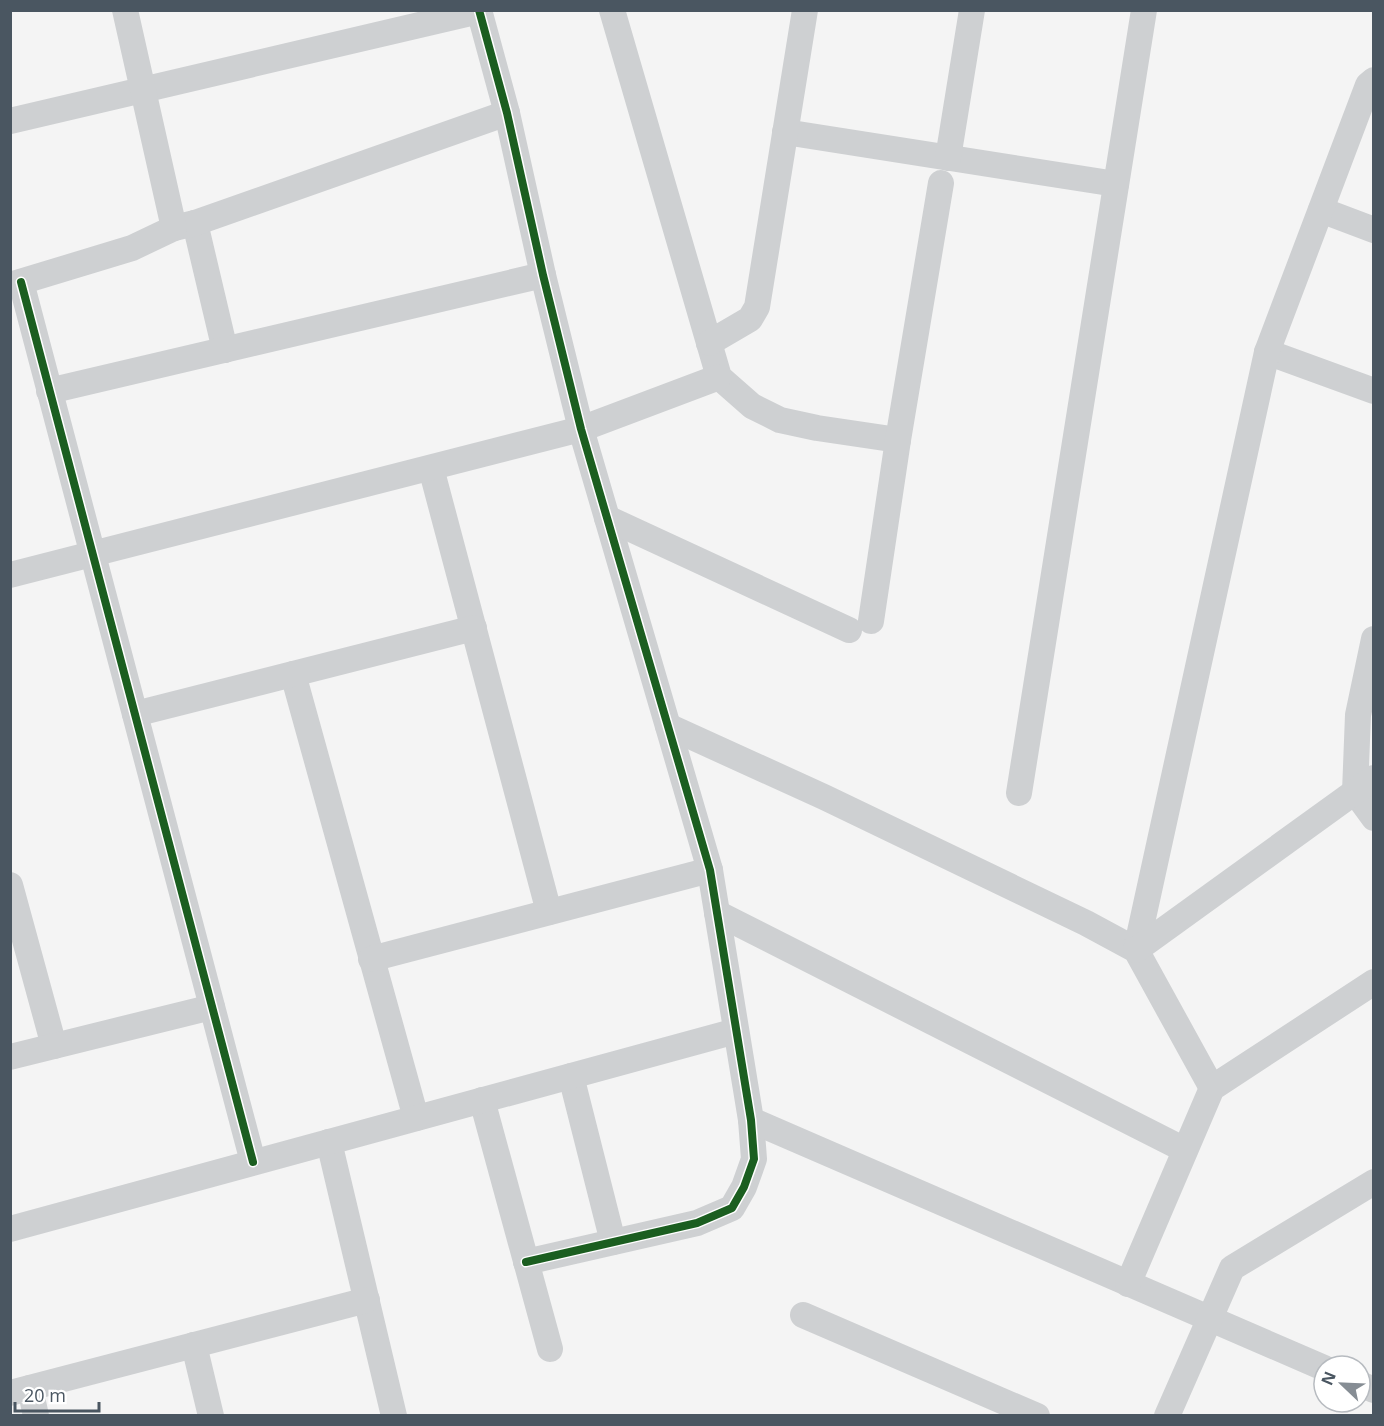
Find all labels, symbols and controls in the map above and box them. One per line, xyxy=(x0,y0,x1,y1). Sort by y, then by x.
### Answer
north arrow xyxy=(1312,1354,1372,1414)
text: N xyxy=(1316,1368,1341,1388)
scale bar xyxy=(15,1375,99,1413)
text: 20 m xyxy=(24,1383,66,1407)

